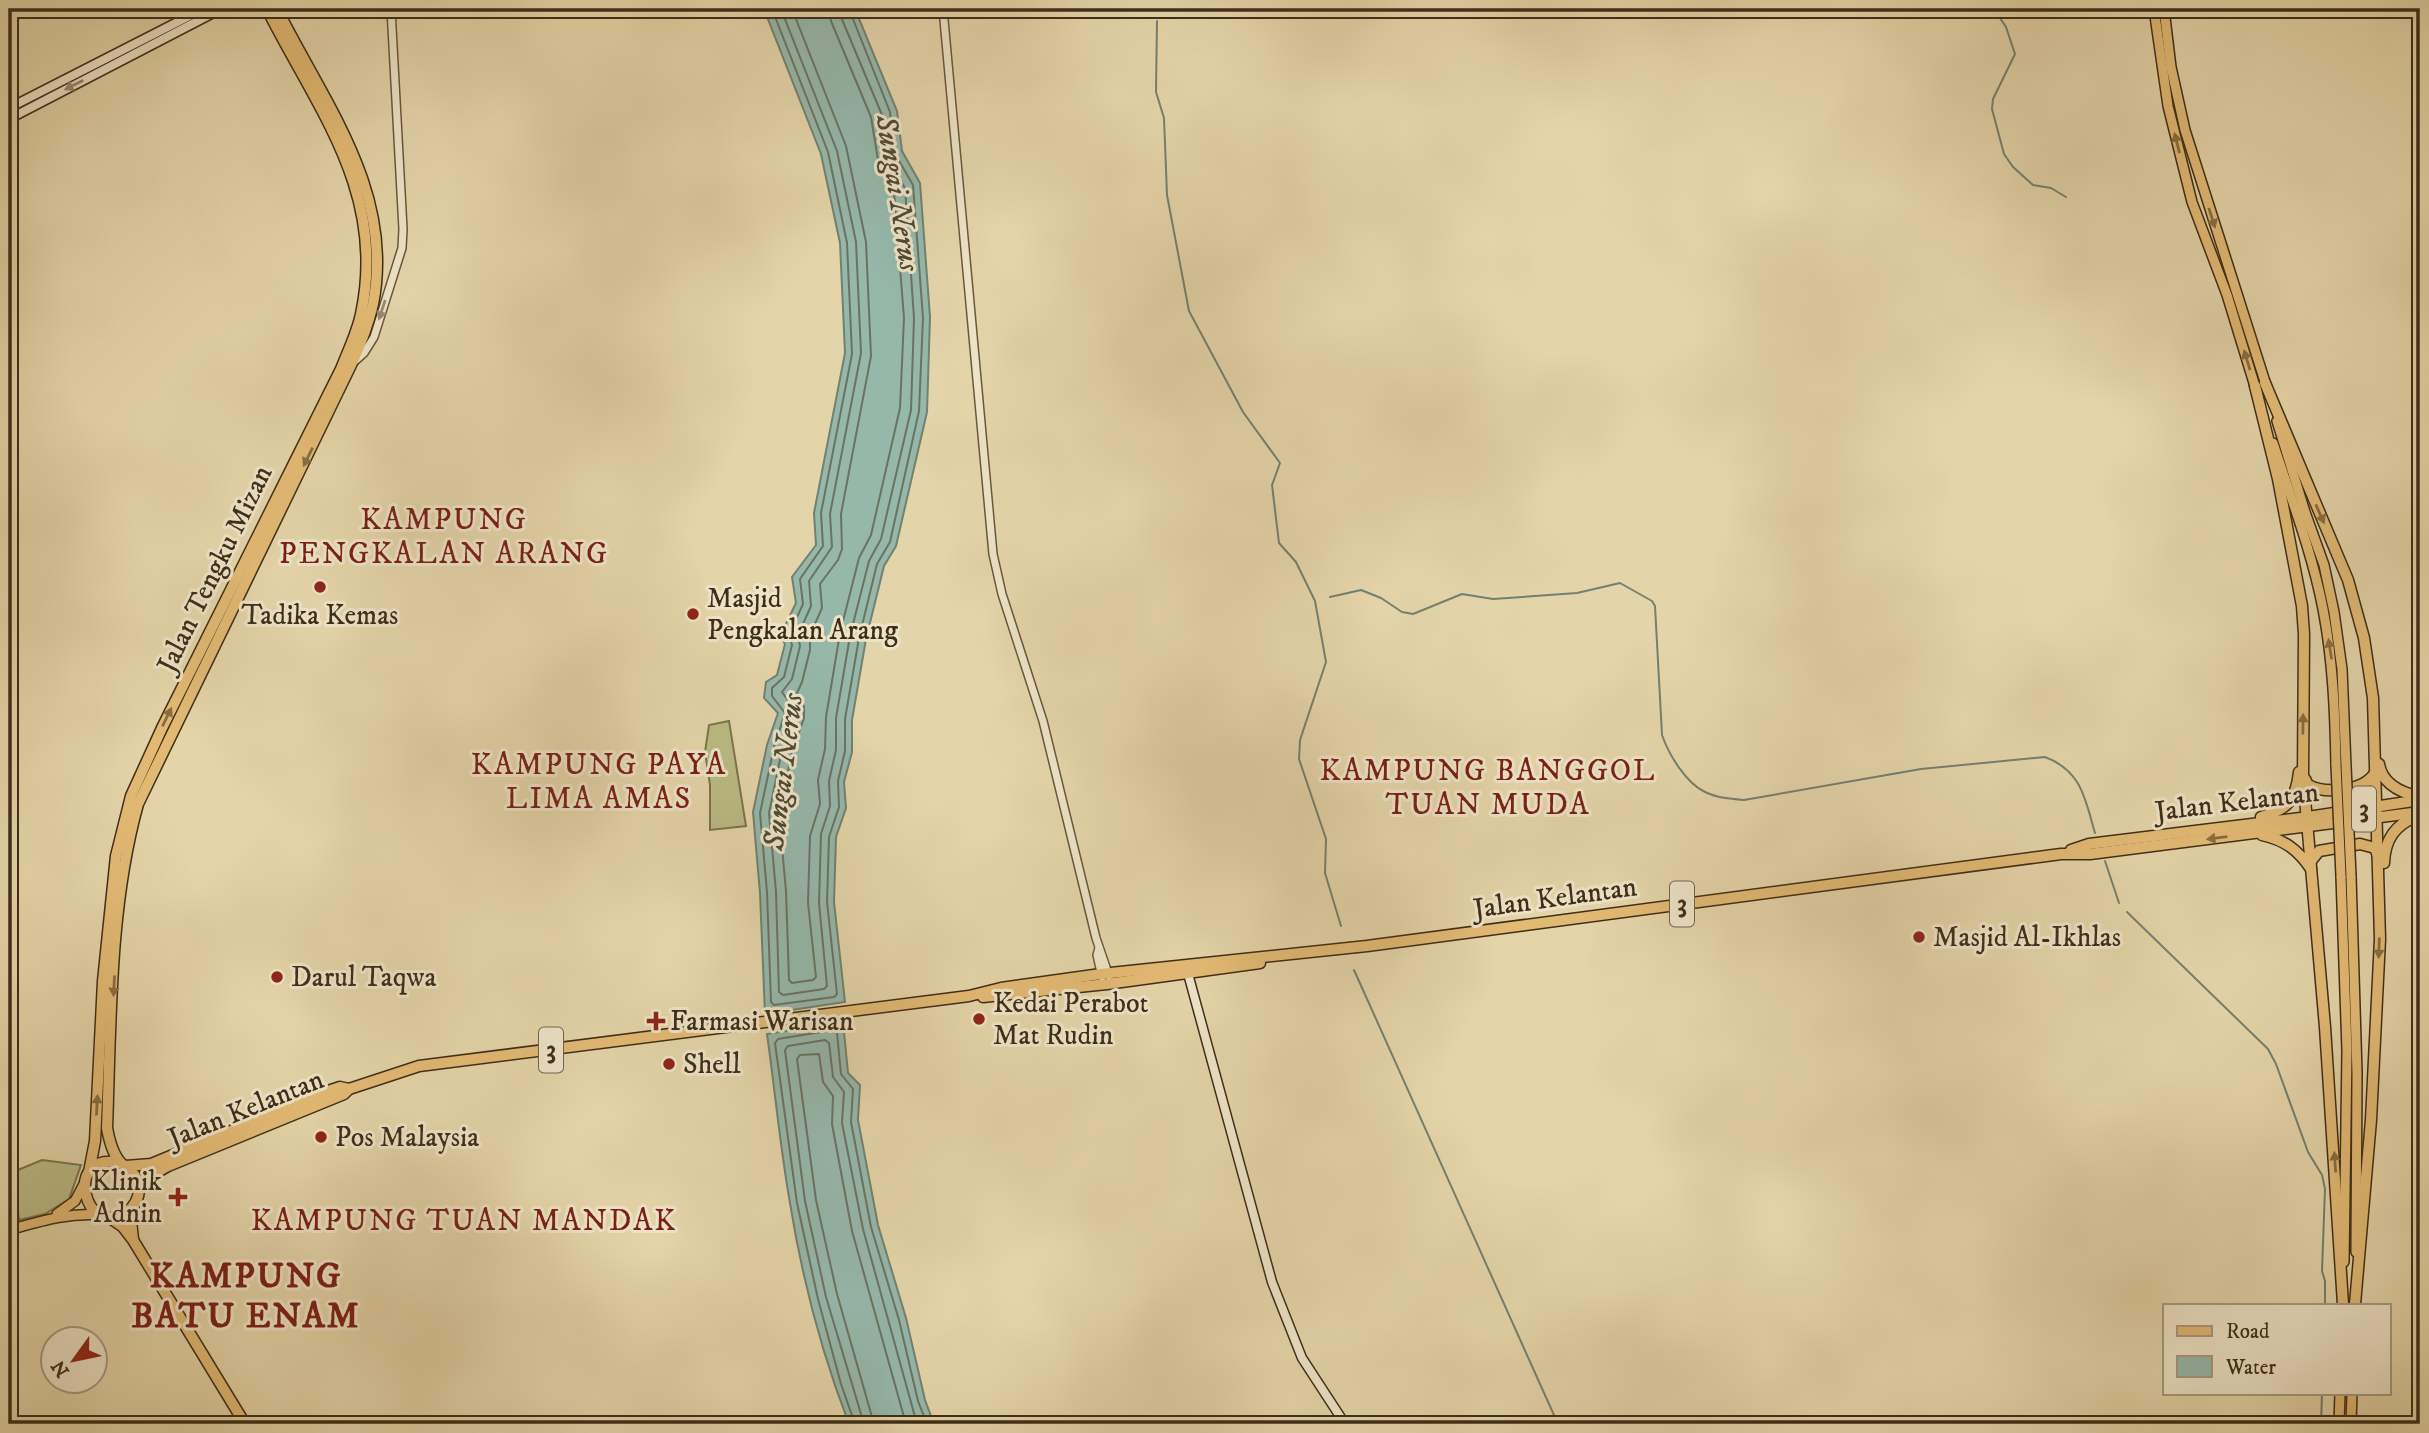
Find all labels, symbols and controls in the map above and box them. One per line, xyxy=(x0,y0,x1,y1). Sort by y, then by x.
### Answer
one-way arrow xyxy=(64,79,84,91)
water label: Sungai Nerus xyxy=(866,111,928,275)
one-way arrow xyxy=(2171,132,2182,154)
one-way arrow xyxy=(2207,208,2218,229)
one-way arrow xyxy=(377,300,387,321)
one-way arrow xyxy=(2241,349,2251,370)
one-way arrow xyxy=(302,447,313,467)
street label: Jalan Tengku Mizan xyxy=(148,459,281,681)
district label: KAMPUNG PENGKALAN ARANG xyxy=(279,502,609,573)
one-way arrow xyxy=(2314,504,2326,524)
marker: Tadika Kemas xyxy=(312,579,328,595)
place label: Masjid Pengkalan Arang xyxy=(707,581,898,648)
place label: Tadika Kemas xyxy=(242,598,398,633)
marker: Masjid Pengkalan Arang xyxy=(685,606,701,622)
one-way arrow xyxy=(2324,637,2335,659)
water label: Sungai Nerus xyxy=(756,691,812,854)
one-way arrow xyxy=(162,707,173,727)
one-way arrow xyxy=(2297,713,2309,735)
district label: KAMPUNG PAYA LIMA AMAS xyxy=(471,747,727,818)
district label: KAMPUNG BANGGOL TUAN MUDA xyxy=(1320,753,1656,824)
street label: Jalan Kelantan xyxy=(2150,775,2321,830)
road number: 3 xyxy=(2352,786,2376,832)
one-way arrow xyxy=(2205,833,2227,844)
street label: Jalan Kelantan xyxy=(1468,869,1639,927)
road number: 3 xyxy=(1670,882,1694,926)
place label: Masjid Al-Ikhlas xyxy=(1933,920,2121,955)
marker: Masjid Al-Ikhlas xyxy=(1911,929,1927,945)
one-way arrow xyxy=(2374,938,2385,960)
place label: Darul Taqwa xyxy=(291,960,436,995)
marker: Darul Taqwa xyxy=(269,969,285,985)
one-way arrow xyxy=(108,975,119,997)
place label: Kedai Perabot Mat Rudin xyxy=(993,986,1149,1053)
place label: Farmasi Warisan xyxy=(670,1004,854,1039)
marker: Kedai Perabot Mat Rudin xyxy=(971,1011,987,1027)
marker: Farmasi Warisan xyxy=(648,1013,664,1029)
road number: 3 xyxy=(539,1028,563,1072)
place label: Shell xyxy=(683,1047,741,1082)
marker: Shell xyxy=(661,1056,677,1072)
street label: Jalan Kelantan xyxy=(160,1062,329,1157)
one-way arrow xyxy=(92,1094,103,1116)
place label: Pos Malaysia xyxy=(335,1120,479,1155)
marker: Pos Malaysia xyxy=(313,1129,329,1145)
one-way arrow xyxy=(2329,1151,2340,1173)
place label: Klinik Adnin xyxy=(91,1164,162,1231)
marker: Klinik Adnin xyxy=(168,1187,188,1207)
district label: KAMPUNG TUAN MANDAK xyxy=(251,1203,677,1240)
district label: KAMPUNG BATU ENAM xyxy=(131,1255,361,1339)
legend xyxy=(2163,1304,2390,1394)
text: Road xyxy=(2226,1319,2270,1345)
north arrow xyxy=(38,1324,108,1394)
text: N xyxy=(47,1355,75,1381)
text: Water xyxy=(2225,1355,2276,1381)

